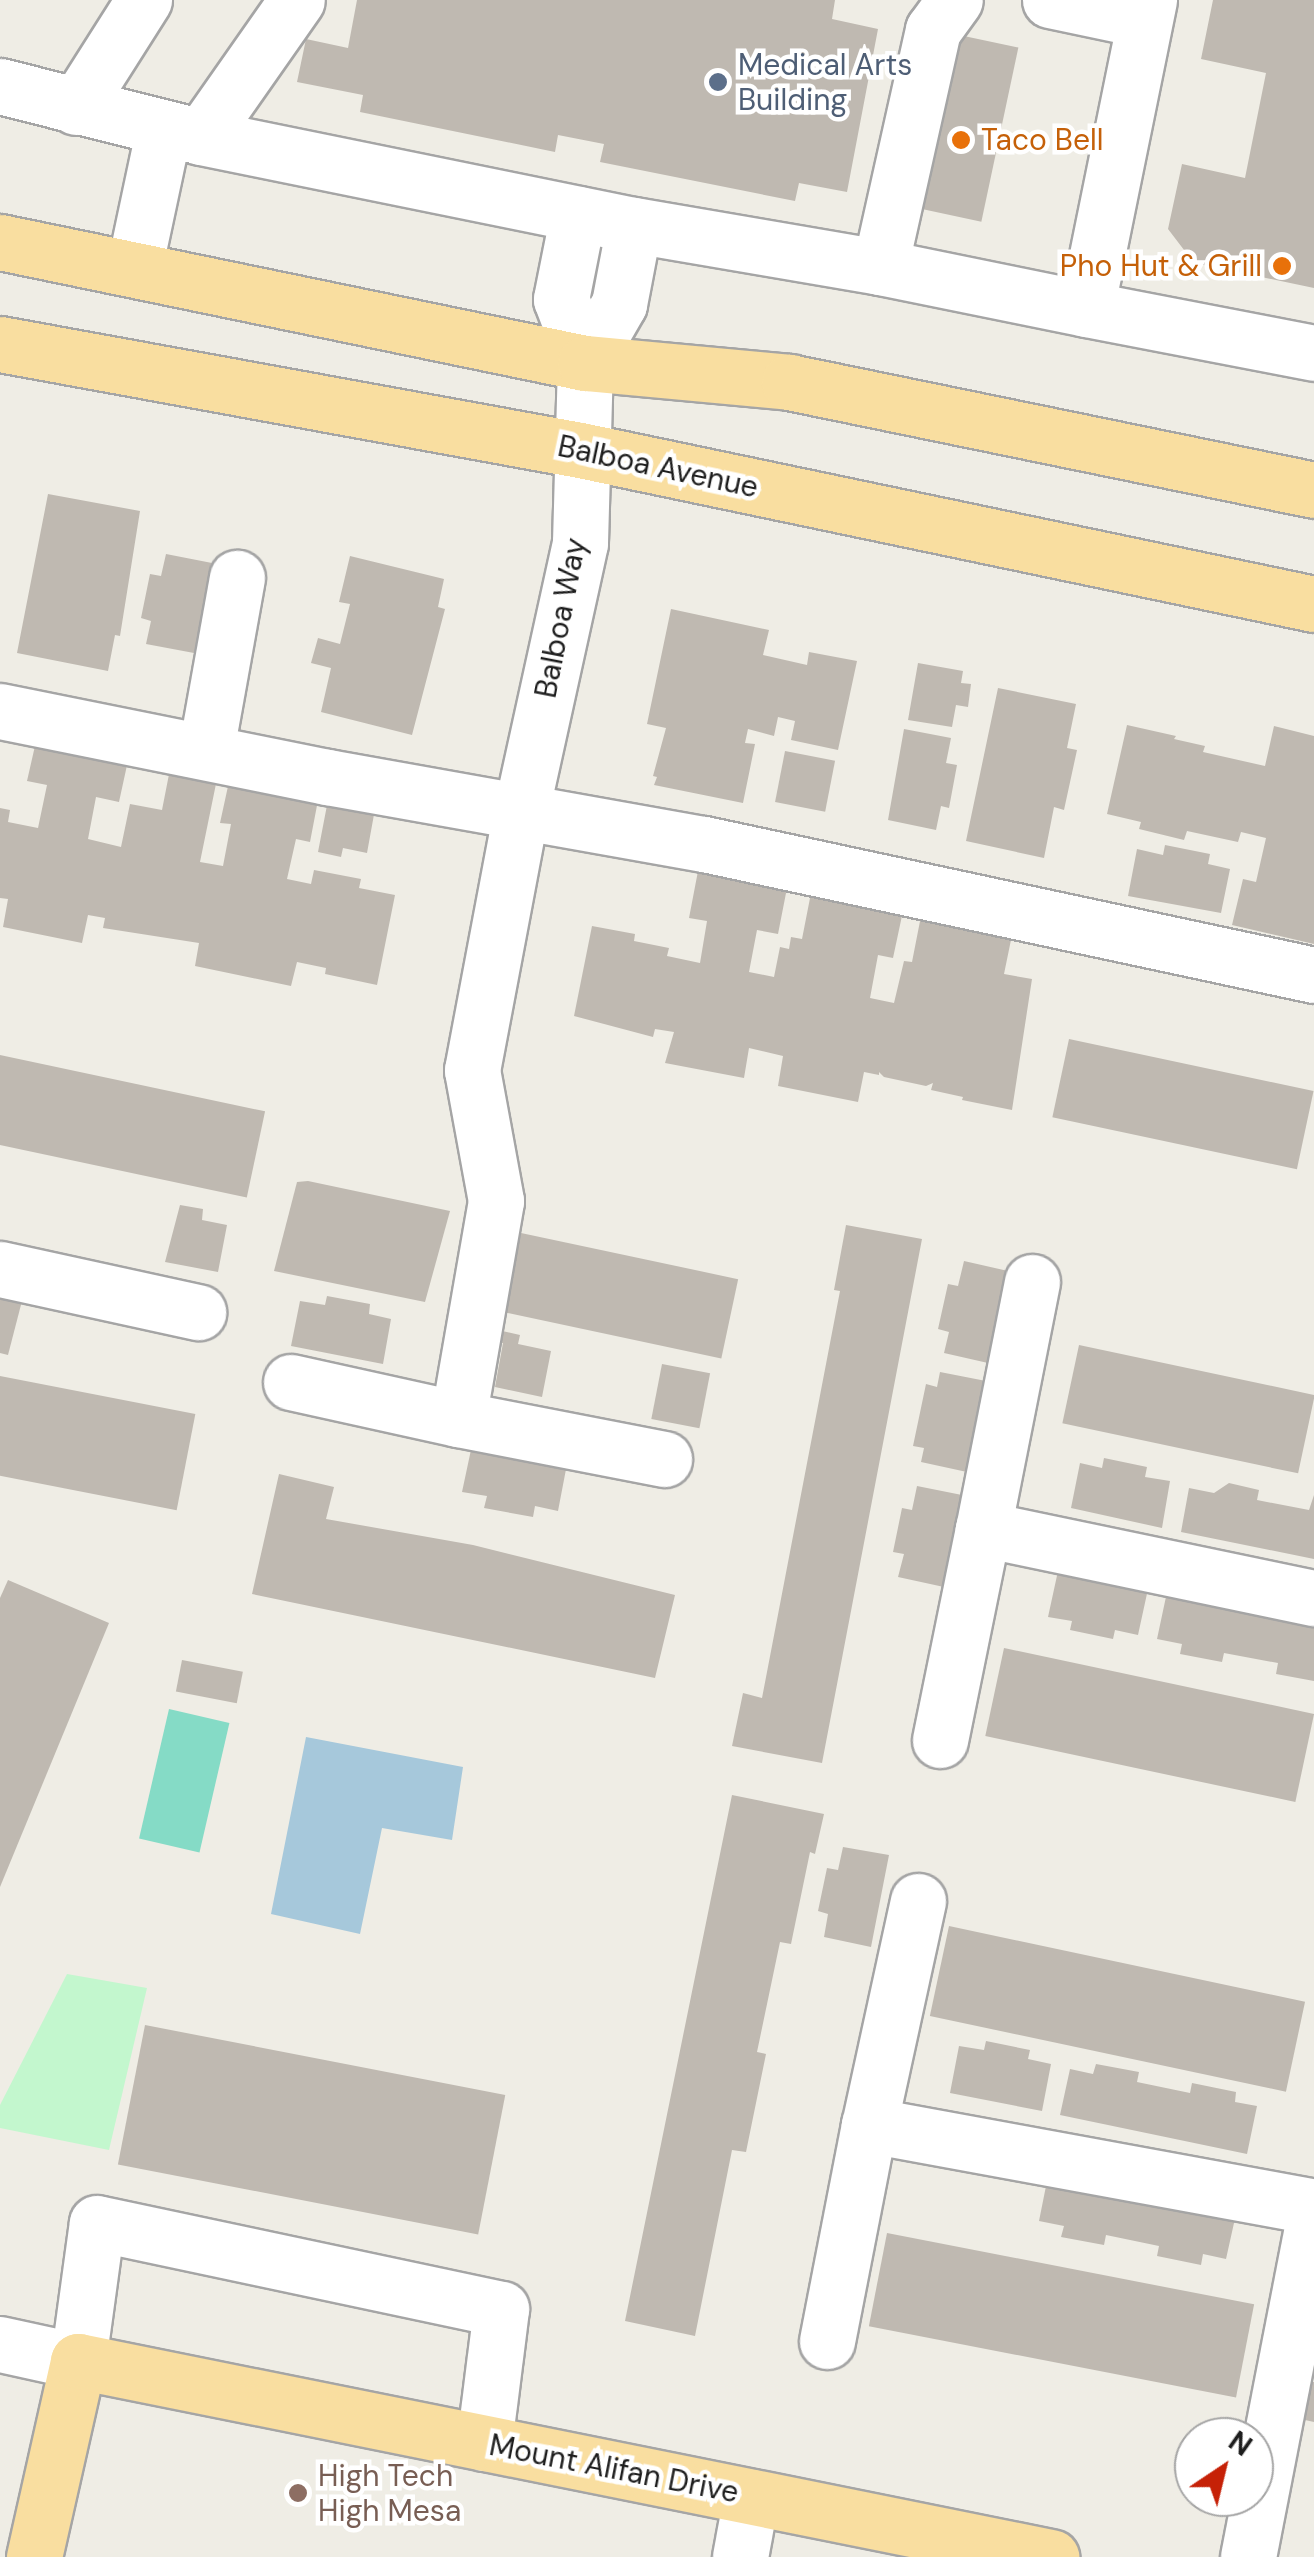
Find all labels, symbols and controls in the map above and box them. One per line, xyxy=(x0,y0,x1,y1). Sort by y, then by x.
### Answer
place label: Medical Arts Building xyxy=(738,47,912,118)
marker: Medical Arts Building xyxy=(707,71,729,93)
place label: Taco Bell xyxy=(981,122,1103,158)
marker: Taco Bell xyxy=(950,129,972,151)
place label: Pho Hut & Grill xyxy=(1060,248,1262,284)
marker: Pho Hut & Grill xyxy=(1271,255,1293,277)
street label: Balboa Avenue xyxy=(555,428,761,506)
street label: Balboa Way xyxy=(528,535,594,701)
north arrow xyxy=(1174,2417,1274,2517)
text: N xyxy=(1221,2423,1259,2465)
street label: Mount Alifan Drive xyxy=(486,2427,742,2511)
place label: High Tech High Mesa xyxy=(318,2458,461,2528)
marker: High Tech High Mesa xyxy=(287,2482,309,2504)

